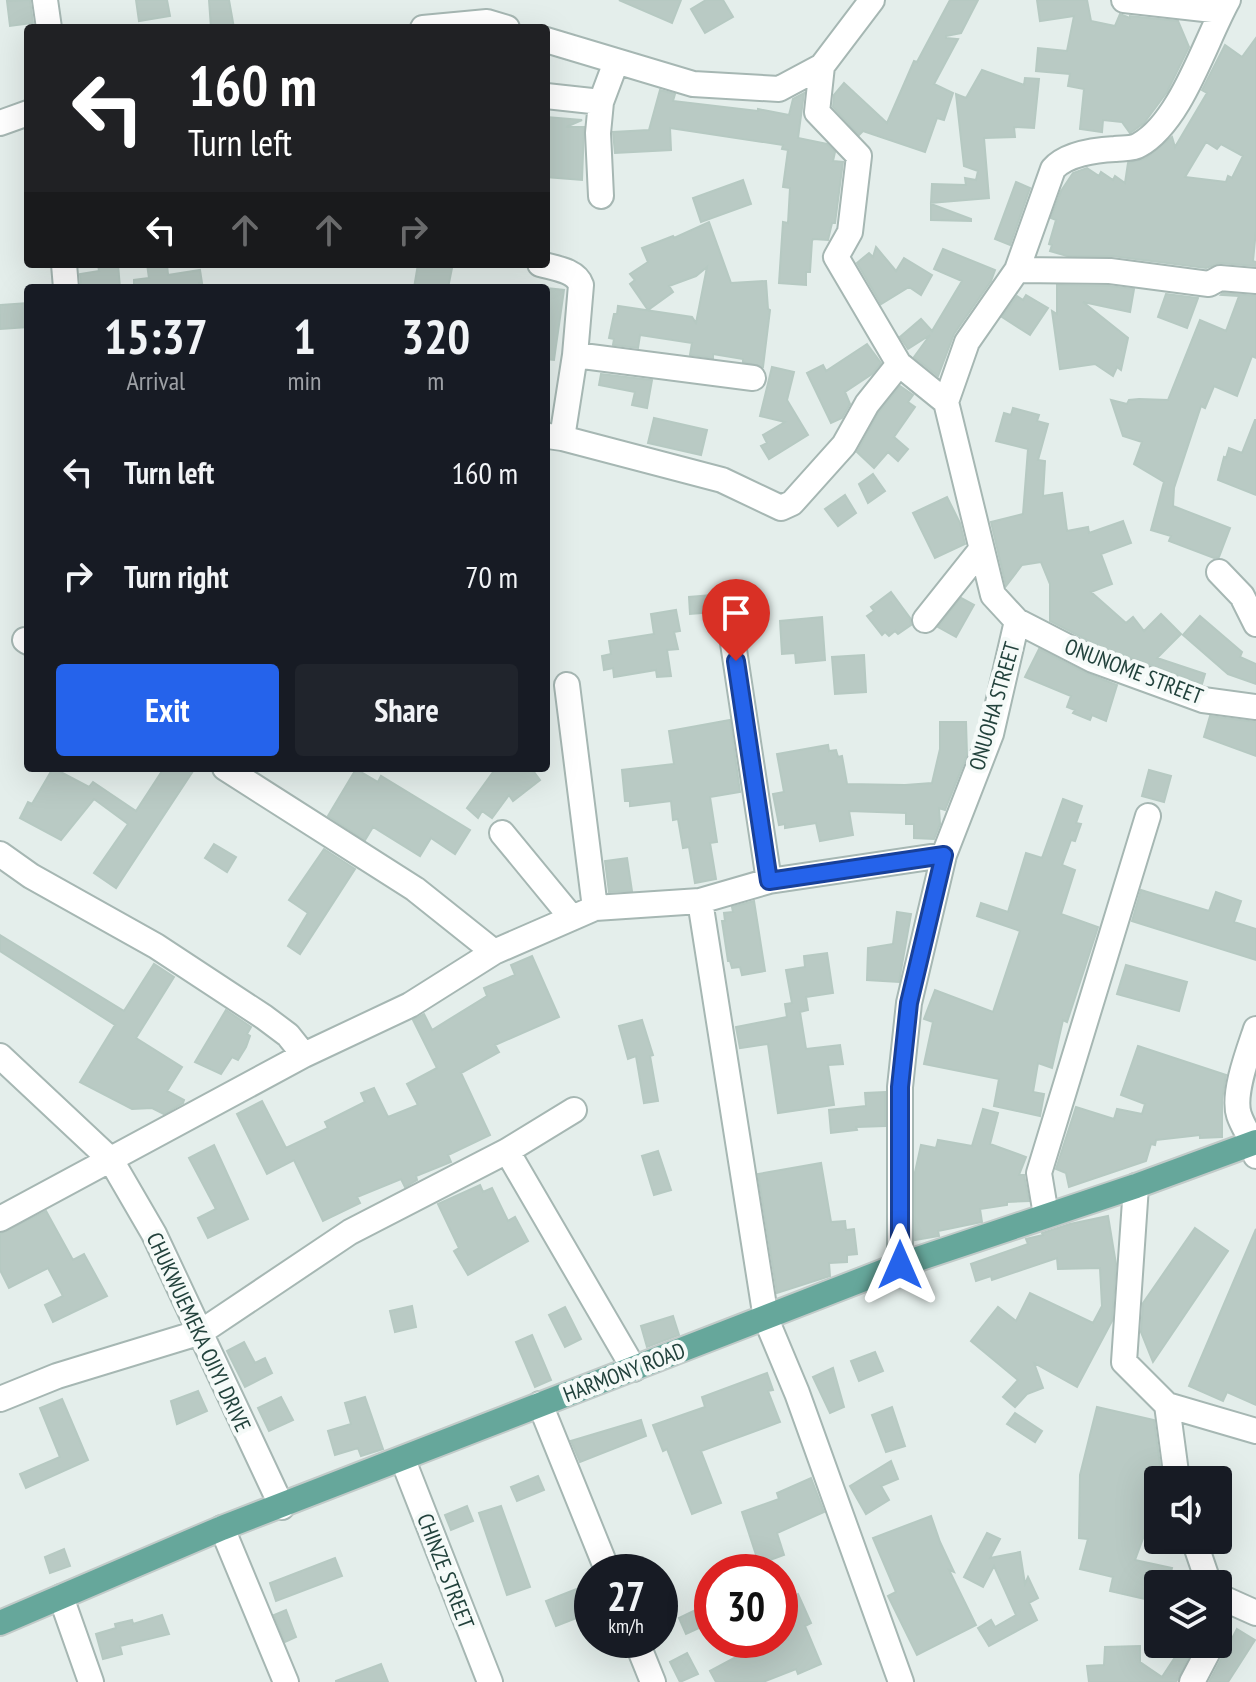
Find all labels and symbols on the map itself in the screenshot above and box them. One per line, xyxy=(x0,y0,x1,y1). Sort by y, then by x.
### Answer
pin xyxy=(702,579,770,661)
street label: ONUNOME STREET xyxy=(1061,632,1207,710)
street label: ONUOHA STREET xyxy=(962,638,1026,773)
position arrow xyxy=(858,1223,942,1307)
street label: CHUKWUEMEKA OJIYI DRIVE xyxy=(140,1228,258,1436)
street label: HARMONY ROAD xyxy=(559,1336,689,1408)
street label: CHINZE STREET xyxy=(411,1509,481,1633)
speed limit sign: 30 xyxy=(694,1554,798,1658)

